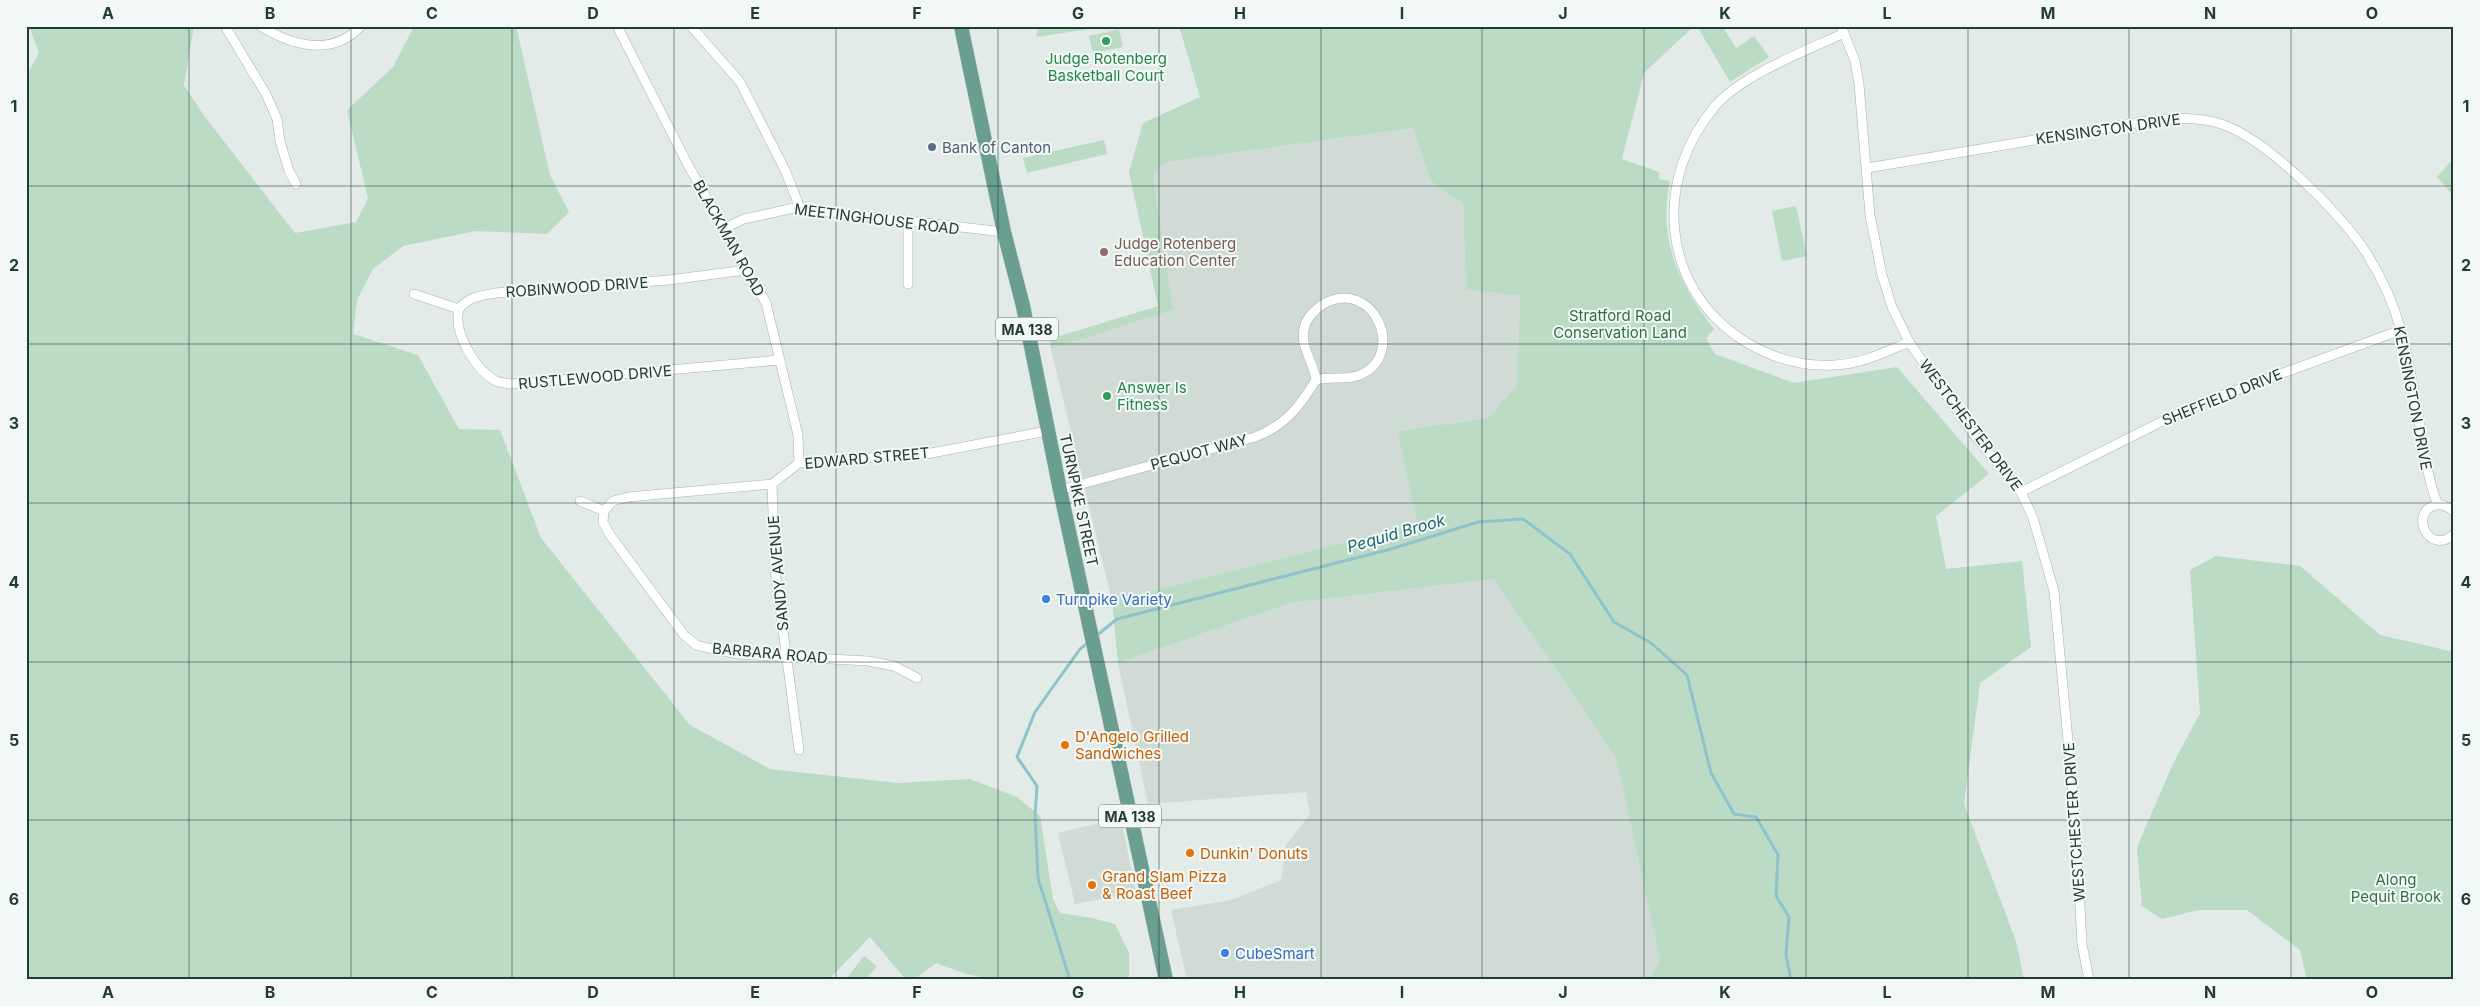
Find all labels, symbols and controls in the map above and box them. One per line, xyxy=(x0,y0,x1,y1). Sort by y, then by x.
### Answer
text: A xyxy=(102,3,114,23)
text: B xyxy=(265,3,275,23)
text: C xyxy=(426,3,438,23)
text: D xyxy=(587,3,599,23)
text: E xyxy=(750,3,760,23)
text: F xyxy=(912,3,922,23)
text: G xyxy=(1072,3,1084,23)
text: H xyxy=(1234,3,1246,23)
text: I xyxy=(1400,3,1404,23)
text: J xyxy=(1558,3,1568,23)
text: K xyxy=(1719,3,1731,23)
text: L xyxy=(1882,3,1892,23)
text: M xyxy=(2041,3,2055,23)
text: N xyxy=(2204,3,2216,23)
text: O xyxy=(2366,3,2378,23)
marker: Judge Rotenberg Basketball Court xyxy=(1100,35,1112,47)
place label: Judge Rotenberg Basketball Court xyxy=(1045,49,1167,85)
text: 1 xyxy=(11,96,17,116)
text: 1 xyxy=(2463,96,2469,116)
street label: KENSINGTON DRIVE xyxy=(2034,109,2182,149)
place label: Bank of Canton xyxy=(942,138,1051,157)
marker: Bank of Canton xyxy=(926,141,938,153)
street label: BLACKMAN ROAD xyxy=(689,176,769,300)
street label: MEETINGHOUSE ROAD xyxy=(793,199,961,239)
place label: Judge Rotenberg Education Center xyxy=(1114,234,1237,270)
marker: Judge Rotenberg Education Center xyxy=(1098,246,1110,258)
text: 2 xyxy=(9,255,19,275)
text: 2 xyxy=(2461,255,2471,275)
street label: ROBINWOOD DRIVE xyxy=(505,273,649,301)
park label: Stratford Road Conservation Land xyxy=(1553,306,1687,342)
road number: MA 138 xyxy=(996,318,1058,340)
street label: KENSINGTON DRIVE xyxy=(2390,324,2436,472)
street label: WESTCHESTER DRIVE xyxy=(1915,355,2027,495)
street label: RUSTLEWOOD DRIVE xyxy=(517,361,673,393)
street label: SHEFFIELD DRIVE xyxy=(2159,364,2285,430)
place label: Answer Is Fitness xyxy=(1117,378,1187,414)
marker: Answer Is Fitness xyxy=(1101,390,1113,402)
text: 3 xyxy=(9,413,19,433)
text: 3 xyxy=(2461,413,2471,433)
street label: PEQUOT WAY xyxy=(1148,430,1250,474)
street label: TURNPIKE STREET xyxy=(1056,432,1102,568)
street label: EDWARD STREET xyxy=(804,443,930,473)
water label: Pequid Brook xyxy=(1345,509,1448,557)
street label: SANDY AVENUE xyxy=(763,514,793,632)
text: 4 xyxy=(9,572,20,592)
text: 4 xyxy=(2461,572,2472,592)
place label: Turnpike Variety xyxy=(1056,590,1172,609)
marker: Turnpike Variety xyxy=(1040,593,1052,605)
street label: BARBARA ROAD xyxy=(711,638,829,668)
place label: D'Angelo Grilled Sandwiches xyxy=(1075,727,1189,763)
text: 5 xyxy=(9,730,19,750)
text: 5 xyxy=(2461,730,2471,750)
marker: D'Angelo Grilled Sandwiches xyxy=(1059,739,1071,751)
street label: WESTCHESTER DRIVE xyxy=(2059,742,2089,902)
road number: MA 138 xyxy=(1099,804,1161,828)
place label: Dunkin' Donuts xyxy=(1200,844,1308,863)
marker: Dunkin' Donuts xyxy=(1184,847,1196,859)
place label: Grand Slam Pizza & Roast Beef xyxy=(1102,867,1227,903)
park label: Along Pequit Brook xyxy=(2351,870,2442,906)
marker: Grand Slam Pizza & Roast Beef xyxy=(1086,879,1098,891)
text: 6 xyxy=(9,889,19,909)
text: 6 xyxy=(2461,889,2471,909)
place label: CubeSmart xyxy=(1235,944,1315,963)
marker: CubeSmart xyxy=(1219,947,1231,959)
text: A xyxy=(102,982,114,1002)
text: B xyxy=(265,982,275,1002)
text: C xyxy=(426,982,438,1002)
text: D xyxy=(587,982,599,1002)
text: E xyxy=(750,982,760,1002)
text: F xyxy=(912,982,922,1002)
text: G xyxy=(1072,982,1084,1002)
text: H xyxy=(1234,982,1246,1002)
text: I xyxy=(1400,982,1404,1002)
text: J xyxy=(1558,982,1568,1002)
text: K xyxy=(1719,982,1731,1002)
text: L xyxy=(1882,982,1892,1002)
text: M xyxy=(2041,982,2055,1002)
text: N xyxy=(2204,982,2216,1002)
text: O xyxy=(2366,982,2378,1002)

